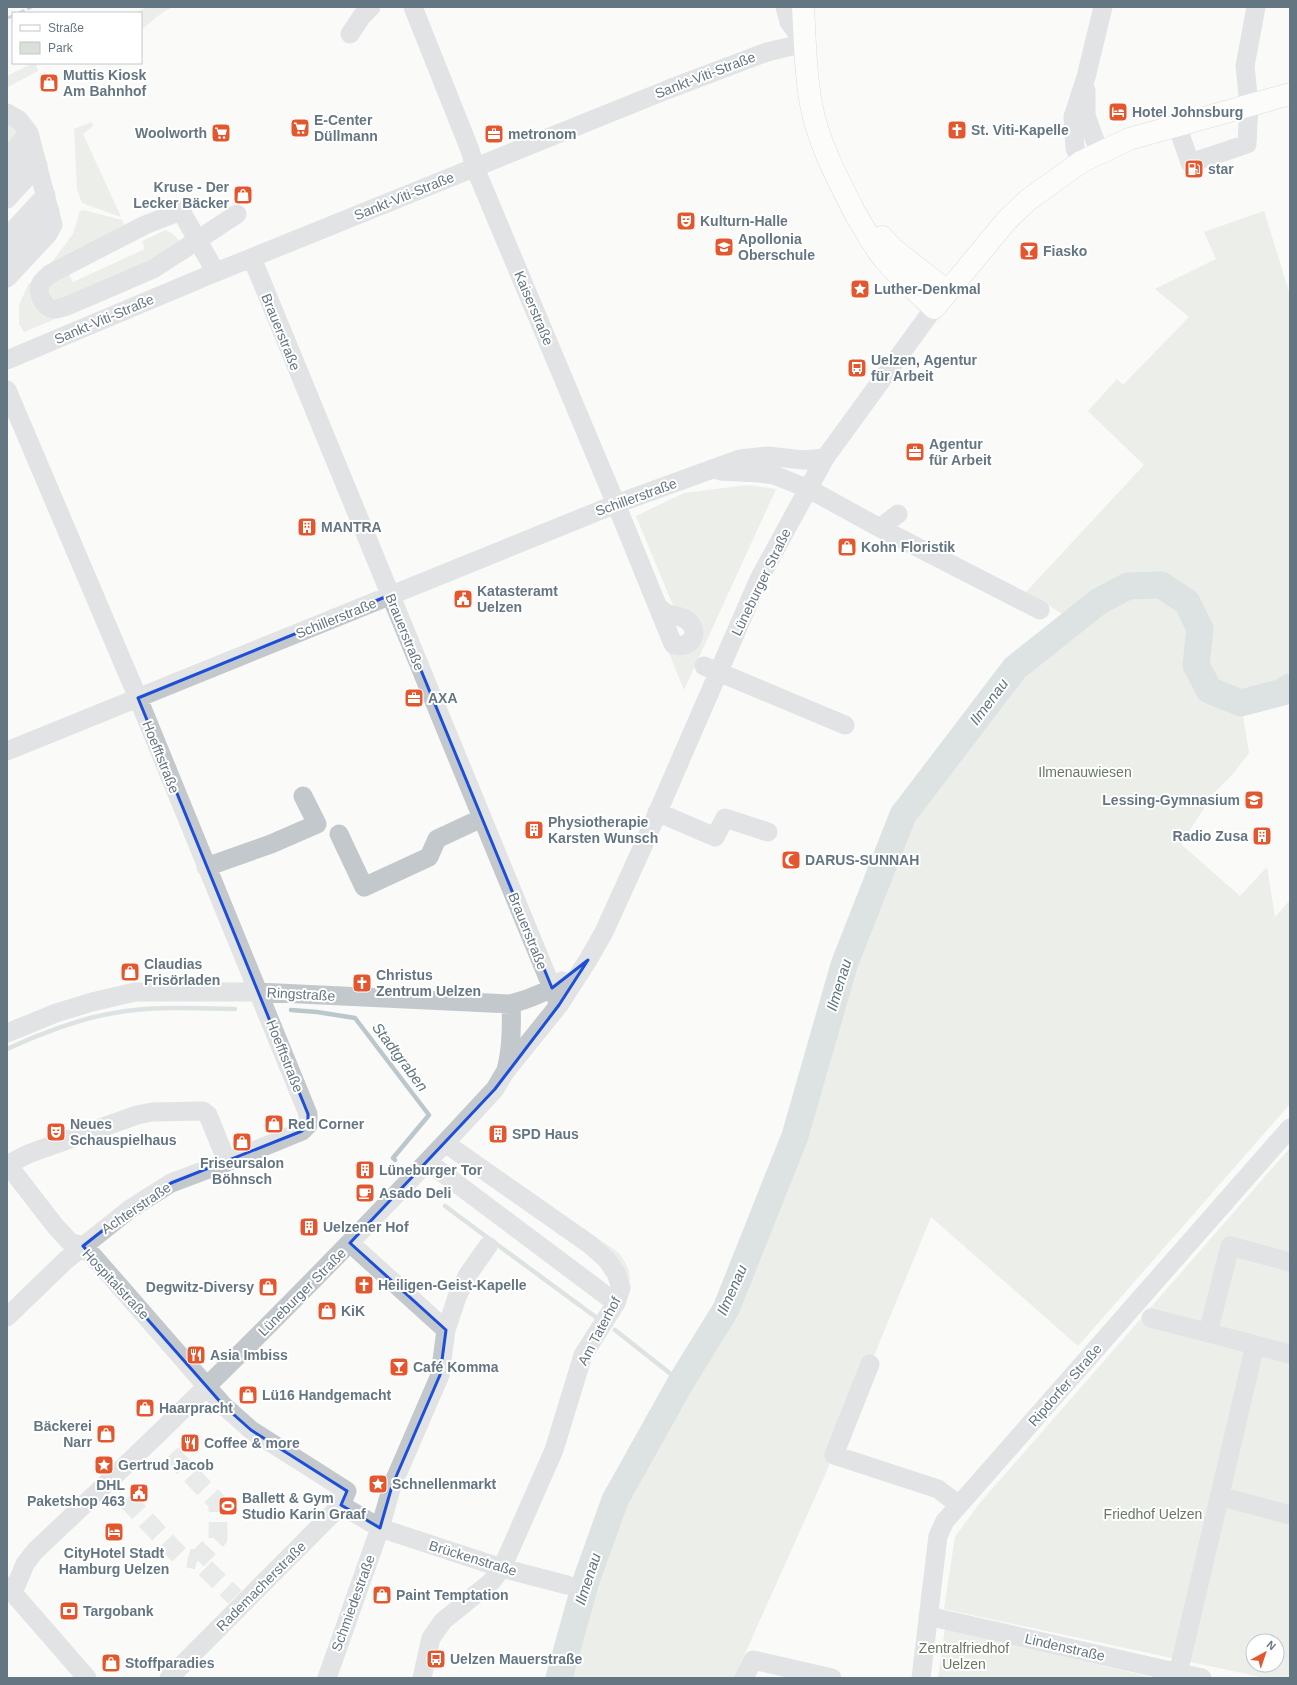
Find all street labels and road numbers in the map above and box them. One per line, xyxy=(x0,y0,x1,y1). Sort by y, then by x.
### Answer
street label: Sankt-Viti-Straße xyxy=(652,48,758,102)
street label: Sankt-Viti-Straße xyxy=(352,169,456,223)
street label: Kaiserstraße xyxy=(511,268,557,348)
street label: Sankt-Viti-Straße xyxy=(52,291,156,347)
street label: Brauerstraße xyxy=(258,291,304,373)
street label: Schillerstraße xyxy=(593,475,679,519)
street label: Lüneburger Straße xyxy=(728,525,794,638)
street label: Brauerstraße xyxy=(382,591,428,673)
street label: Schillerstraße xyxy=(293,594,379,641)
street label: Hoefftstraße xyxy=(139,718,183,796)
street label: Brauerstraße xyxy=(505,890,551,972)
street label: Ringstraße xyxy=(266,984,336,1004)
street label: Hoefftstraße xyxy=(263,1017,307,1095)
street label: Achterstraße xyxy=(98,1179,174,1237)
street label: Lüneburger Straße xyxy=(255,1245,349,1339)
street label: Hospitalstraße xyxy=(79,1246,153,1323)
street label: Am Taterhof xyxy=(574,1294,624,1368)
street label: Ripdorfer Straße xyxy=(1025,1341,1105,1429)
street label: Brückenstraße xyxy=(427,1537,519,1579)
street label: Rademacherstraße xyxy=(213,1538,309,1634)
street label: Schmiedestraße xyxy=(328,1552,378,1654)
street label: Lindenstraße xyxy=(1023,1630,1107,1664)

